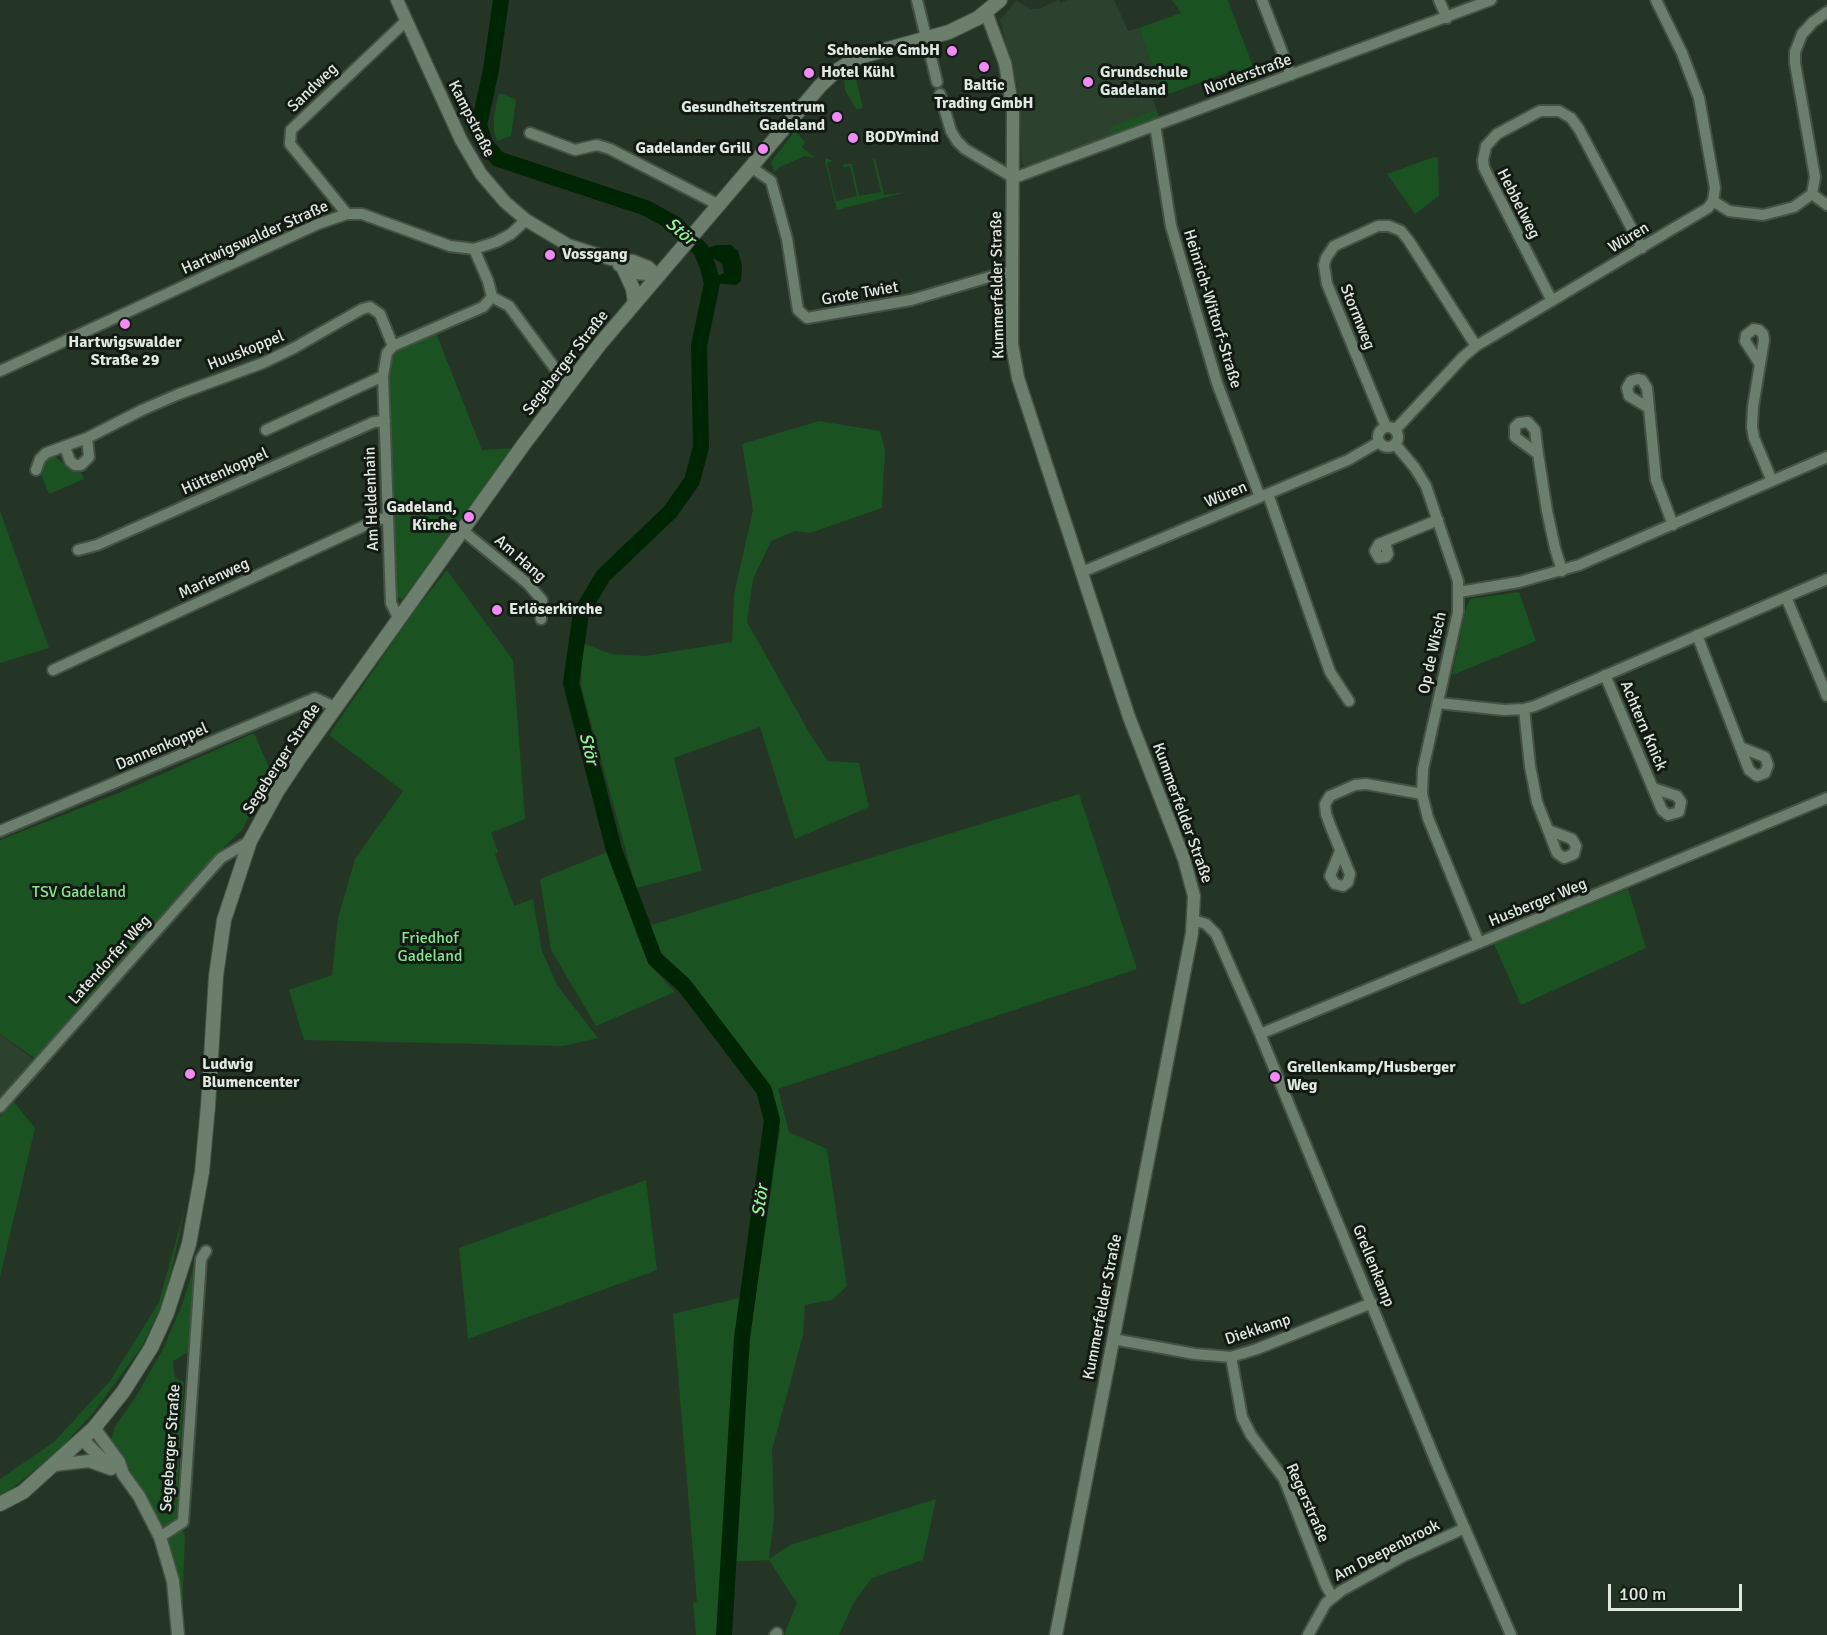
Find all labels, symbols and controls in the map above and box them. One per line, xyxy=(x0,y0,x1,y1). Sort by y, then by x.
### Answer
place label: Schoenke GmbH xyxy=(827,41,940,61)
marker: Schoenke GmbH xyxy=(945,44,959,58)
street label: Norderstraße xyxy=(1202,50,1294,100)
street label: Sandweg xyxy=(284,60,342,116)
marker: Baltic Trading GmbH xyxy=(977,60,991,74)
place label: Hotel Kühl xyxy=(821,63,895,83)
place label: Grundschule Gadeland xyxy=(1100,63,1188,101)
marker: Hotel Kühl xyxy=(802,66,816,80)
marker: Grundschule Gadeland xyxy=(1081,75,1095,89)
place label: Baltic Trading GmbH xyxy=(935,76,1033,114)
street label: Kampstraße xyxy=(444,77,498,161)
place label: Gesundheitszentrum Gadeland xyxy=(681,98,825,136)
marker: Gesundheitszentrum Gadeland xyxy=(830,110,844,124)
place label: BODYmind xyxy=(865,128,939,148)
marker: BODYmind xyxy=(846,131,860,145)
place label: Gadelander Grill xyxy=(636,139,751,159)
marker: Gadelander Grill xyxy=(756,142,770,156)
street label: Hebbelweg xyxy=(1492,166,1544,242)
street label: Hartwigswalder Straße xyxy=(179,197,331,279)
street label: Kummerfelder Straße xyxy=(987,211,1009,359)
water label: Stör xyxy=(661,213,699,251)
street label: Würen xyxy=(1605,218,1653,258)
street label: Heinrich-Wittorf-Straße xyxy=(1179,227,1245,391)
place label: Vossgang xyxy=(562,245,628,265)
marker: Vossgang xyxy=(543,248,557,262)
street label: Grote Twiet xyxy=(820,278,900,310)
street label: Stormweg xyxy=(1335,281,1379,353)
street label: Segeberger Straße xyxy=(519,307,613,419)
marker: Hartwigswalder Straße 29 xyxy=(118,317,132,331)
street label: Huuskoppel xyxy=(205,327,287,375)
place label: Hartwigswalder Straße 29 xyxy=(68,333,182,371)
street label: Hüttenkoppel xyxy=(179,444,271,500)
street label: Am Heldenhain xyxy=(361,446,383,552)
street label: Würen xyxy=(1202,478,1250,512)
place label: Gadeland, Kirche xyxy=(386,498,457,536)
marker: Gadeland, Kirche xyxy=(462,510,476,524)
street label: Am Hang xyxy=(490,531,550,587)
street label: Marienweg xyxy=(176,554,252,604)
place label: Erlöserkirche xyxy=(509,600,603,620)
marker: Erlöserkirche xyxy=(490,603,504,617)
street label: Op de Wisch xyxy=(1415,610,1451,696)
street label: Achtern Knick xyxy=(1615,678,1671,774)
street label: Segeberger Straße xyxy=(239,700,325,818)
street label: Dannenkoppel xyxy=(113,719,211,775)
water label: Stör xyxy=(574,731,602,767)
street label: Kummerfelder Straße xyxy=(1148,740,1216,886)
street label: Husberger Weg xyxy=(1486,875,1590,931)
park label: TSV Gadeland xyxy=(32,883,126,903)
street label: Latendorfer Weg xyxy=(65,911,155,1009)
park label: Friedhof Gadeland xyxy=(398,929,462,967)
place label: Ludwig Blumencenter xyxy=(202,1055,299,1093)
place label: Grellenkamp/Husberger Weg xyxy=(1287,1058,1456,1096)
marker: Ludwig Blumencenter xyxy=(183,1067,197,1081)
marker: Grellenkamp/Husberger Weg xyxy=(1268,1070,1282,1084)
water label: Stör xyxy=(748,1184,774,1218)
street label: Grellenkamp xyxy=(1348,1222,1398,1310)
street label: Kummerfelder Straße xyxy=(1079,1233,1127,1381)
street label: Diekkamp xyxy=(1223,1310,1293,1350)
street label: Segeberger Straße xyxy=(157,1384,185,1512)
street label: Regerstraße xyxy=(1281,1461,1333,1545)
street label: Am Deepenbrook xyxy=(1331,1516,1443,1586)
scale bar xyxy=(1611,1572,1744,1610)
text: 100 m xyxy=(1619,1583,1666,1605)

